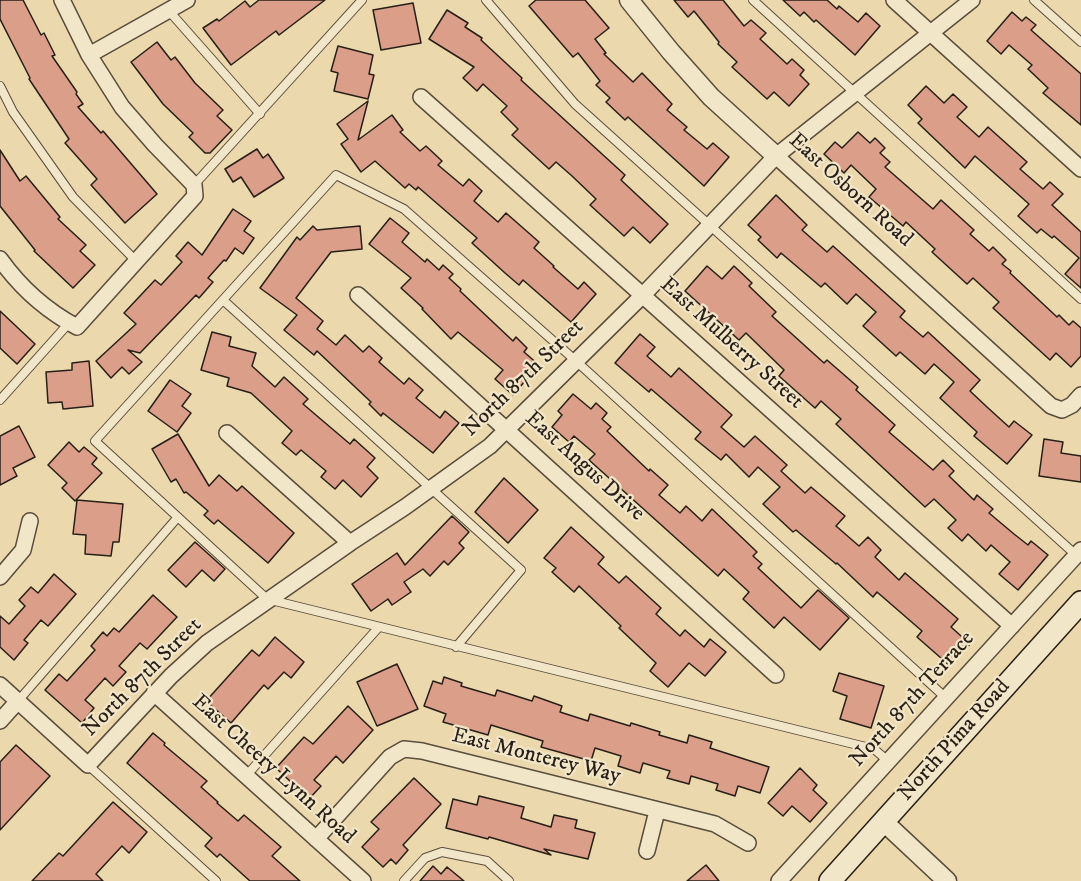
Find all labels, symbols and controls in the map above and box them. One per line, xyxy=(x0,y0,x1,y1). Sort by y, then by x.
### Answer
street label: East Osborn Road xyxy=(783,128,917,254)
street label: East Mulberry Street xyxy=(654,273,808,415)
street label: North 87th Street xyxy=(458,315,590,443)
street label: East Angus Drive xyxy=(519,406,649,528)
street label: North 87th Street xyxy=(78,613,208,743)
street label: North 87th Terrace xyxy=(845,627,981,773)
street label: North Pima Road xyxy=(894,675,1016,807)
street label: East Cheery Lynn Road xyxy=(186,690,360,850)
street label: East Monterey Way xyxy=(449,723,623,791)

